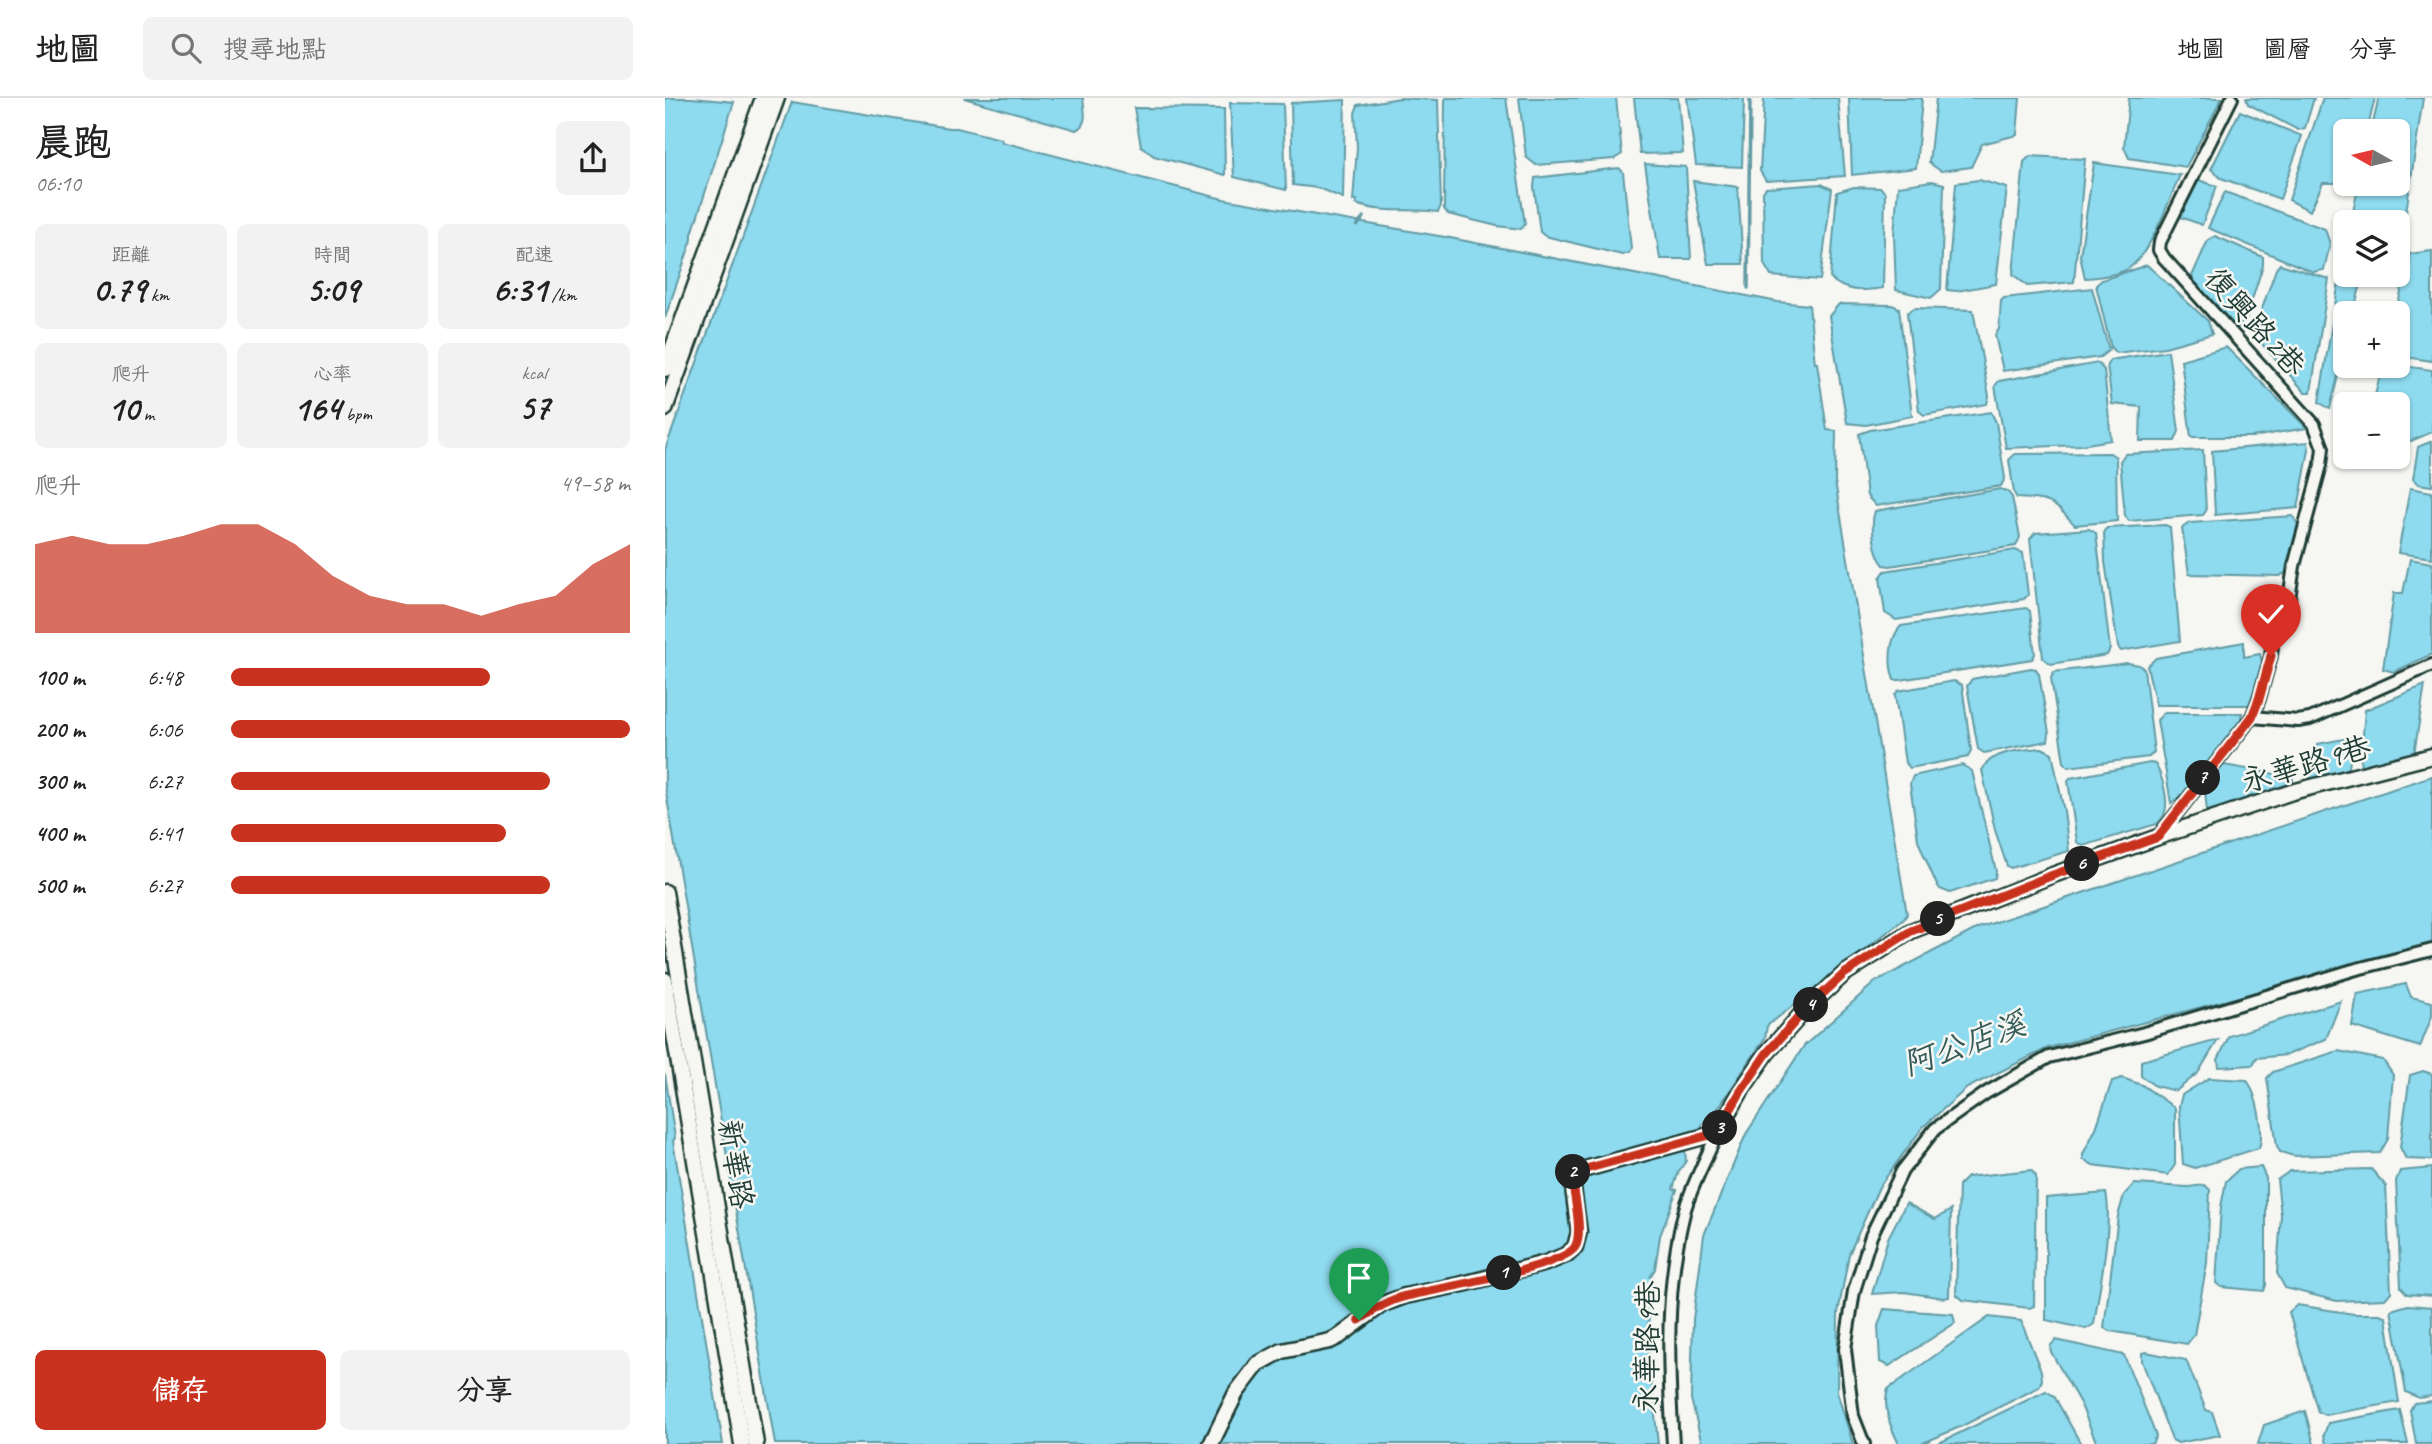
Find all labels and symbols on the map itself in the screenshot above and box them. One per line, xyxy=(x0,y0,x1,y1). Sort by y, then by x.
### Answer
north arrow xyxy=(2333,119,2410,196)
street label: 復興路2巷 xyxy=(2196,260,2314,384)
pin xyxy=(2241,584,2301,656)
street label: 永華路9巷 xyxy=(2237,727,2375,801)
pin: 7 xyxy=(2185,760,2221,796)
pin: 6 xyxy=(2065,846,2099,882)
pin: 5 xyxy=(1921,902,1955,936)
pin: 4 xyxy=(1793,988,1829,1023)
water label: 阿公店溪 xyxy=(1897,1002,2033,1085)
pin: 3 xyxy=(1703,1110,1737,1146)
street label: 新華路 xyxy=(710,1117,762,1211)
pin: 2 xyxy=(1555,1154,1591,1190)
pin xyxy=(1329,1248,1389,1320)
pin: 1 xyxy=(1487,1256,1521,1290)
street label: 永華路9巷 xyxy=(1627,1280,1667,1414)

